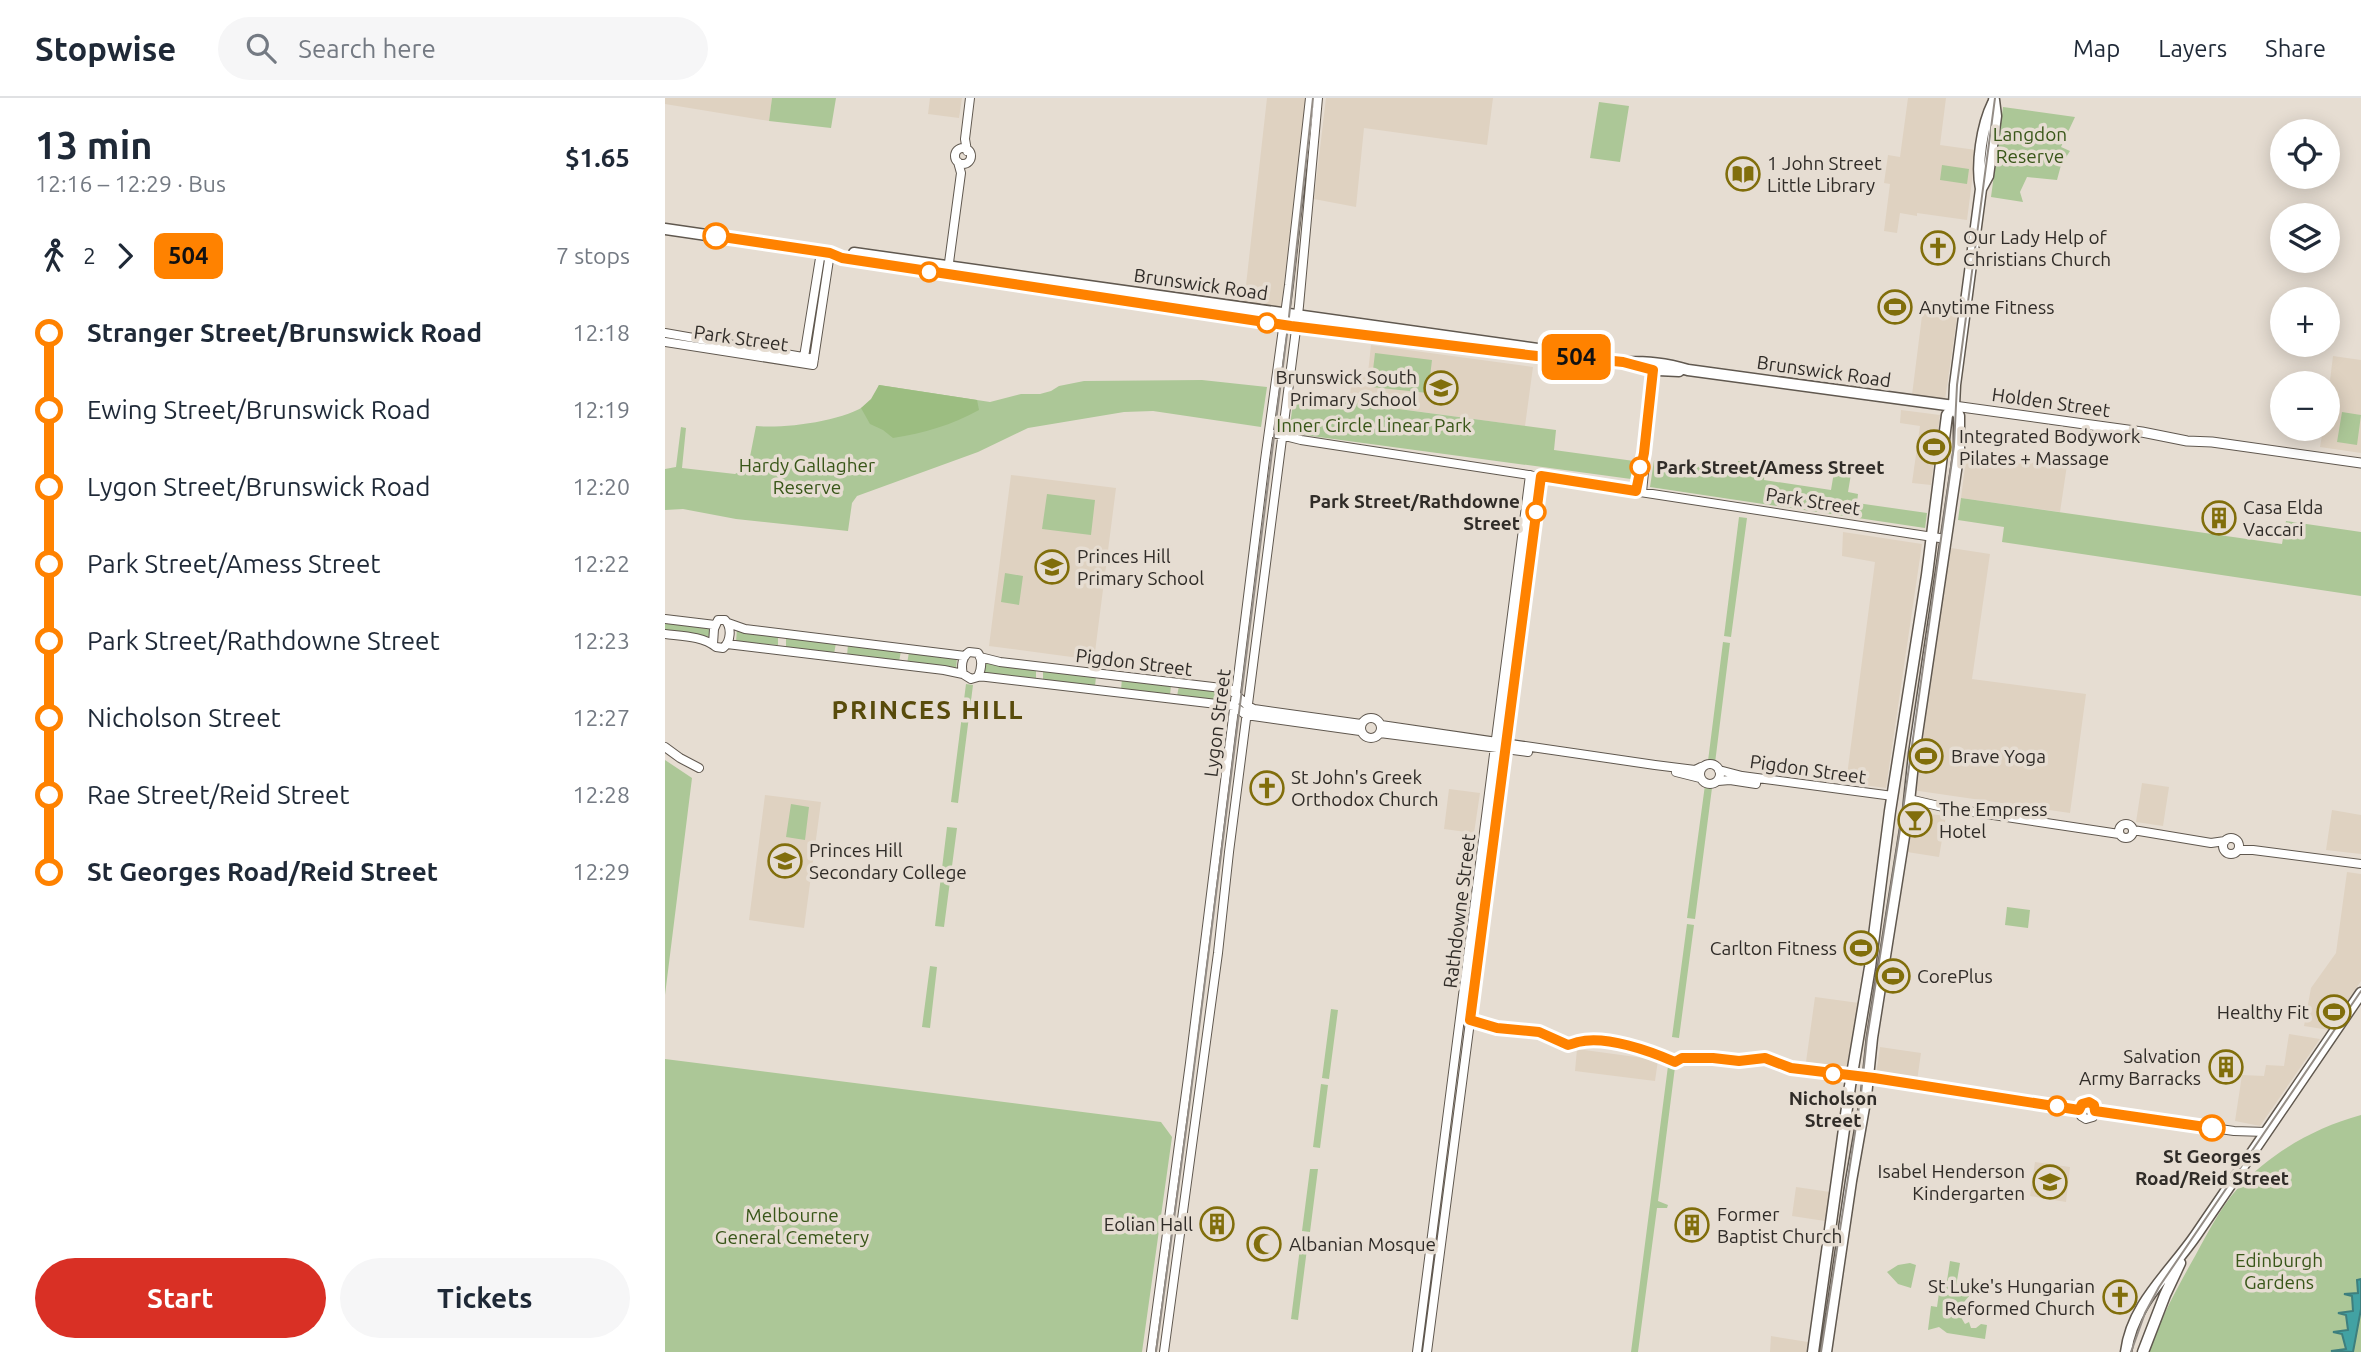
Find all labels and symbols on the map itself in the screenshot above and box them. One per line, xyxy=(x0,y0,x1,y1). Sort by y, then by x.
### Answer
park label: Langdon Reserve xyxy=(1993,123,2067,167)
place label: 1 John Street Little Library xyxy=(1767,152,1882,196)
library icon: 1 John Street Little Library xyxy=(1724,155,1762,193)
unlabelled marker xyxy=(703,223,729,249)
place label: Our Lady Help of Christians Church xyxy=(1963,226,2111,270)
church icon: Our Lady Help of Christians Church xyxy=(1919,229,1957,267)
unlabelled marker xyxy=(919,262,939,282)
street label: Brunswick Road xyxy=(1133,264,1269,304)
sports icon: Anytime Fitness xyxy=(1876,288,1914,326)
place label: Anytime Fitness xyxy=(1919,296,2054,318)
unlabelled marker xyxy=(1257,313,1277,333)
street label: Park Street xyxy=(692,320,790,356)
line badge: 504 xyxy=(1536,334,1616,380)
street label: Brunswick Road xyxy=(1756,351,1892,391)
place label: Brunswick South Primary School xyxy=(1275,366,1417,410)
school or university icon: Brunswick South Primary School xyxy=(1422,369,1460,407)
street label: Holden Street xyxy=(1990,383,2112,421)
park label: Inner Circle Linear Park xyxy=(1276,414,1472,436)
place label: Integrated Bodywork Pilates + Massage xyxy=(1959,425,2141,469)
sports icon: Integrated Bodywork Pilates + Massage xyxy=(1915,428,1953,466)
park label: Hardy Gallagher Reserve xyxy=(739,454,875,498)
place label: Park Street/Amess Street xyxy=(1656,456,1884,478)
marker: Park Street/Amess Street xyxy=(1630,457,1650,477)
street label: Park Street xyxy=(1764,483,1862,519)
place label: Park Street/Rathdowne Street xyxy=(1309,490,1520,534)
place label: Casa Elda Vaccari xyxy=(2243,496,2323,540)
building icon: Casa Elda Vaccari xyxy=(2200,499,2238,537)
marker: Park Street/Rathdowne Street xyxy=(1526,502,1546,522)
place label: Princes Hill Primary School xyxy=(1077,545,1204,589)
school or university icon: Princes Hill Primary School xyxy=(1033,548,1071,586)
street label: Pigdon Street xyxy=(1074,644,1194,680)
street label: Lygon Street xyxy=(1199,667,1235,778)
district label: PRINCES HILL xyxy=(831,695,1025,724)
sports icon: Brave Yoga xyxy=(1907,737,1945,775)
place label: Brave Yoga xyxy=(1951,745,2046,767)
street label: Pigdon Street xyxy=(1748,750,1868,788)
place label: St John's Greek Orthodox Church xyxy=(1291,766,1439,810)
church icon: St John's Greek Orthodox Church xyxy=(1248,769,1286,807)
place label: The Empress Hotel xyxy=(1939,798,2048,842)
bar icon: The Empress Hotel xyxy=(1896,801,1934,839)
street label: Rathdowne Street xyxy=(1439,832,1479,990)
place label: Princes Hill Secondary College xyxy=(809,839,967,883)
school or university icon: Princes Hill Secondary College xyxy=(766,842,804,880)
sports icon: Carlton Fitness xyxy=(1842,929,1880,967)
place label: Carlton Fitness xyxy=(1710,937,1837,959)
sports icon: CorePlus xyxy=(1874,957,1912,995)
place label: CorePlus xyxy=(1917,965,1993,987)
sports icon: Healthy Fit xyxy=(2315,993,2353,1031)
place label: Healthy Fit xyxy=(2217,1001,2310,1023)
place label: Salvation Army Barracks xyxy=(2079,1045,2201,1089)
building icon: Salvation Army Barracks xyxy=(2207,1048,2245,1086)
marker: Nicholson Street xyxy=(1823,1064,1843,1084)
place label: Nicholson Street xyxy=(1789,1087,1877,1131)
unlabelled marker xyxy=(2047,1096,2067,1116)
marker: St Georges Road/Reid Street xyxy=(2199,1115,2225,1141)
place label: St Georges Road/Reid Street xyxy=(2135,1145,2289,1189)
place label: Isabel Henderson Kindergarten xyxy=(1878,1160,2025,1204)
school or university icon: Isabel Henderson Kindergarten xyxy=(2031,1163,2069,1201)
place label: Former Baptist Church xyxy=(1717,1203,1842,1247)
park label: Melbourne General Cemetery xyxy=(715,1204,869,1248)
building icon: Eolian Hall xyxy=(1198,1205,1236,1243)
building icon: Former Baptist Church xyxy=(1673,1206,1711,1244)
place label: Eolian Hall xyxy=(1104,1213,1193,1235)
mosque icon: Albanian Mosque xyxy=(1245,1225,1283,1263)
place label: Albanian Mosque xyxy=(1289,1233,1436,1255)
park label: Edinburgh Gardens xyxy=(2235,1249,2323,1293)
place label: St Luke's Hungarian Reformed Church xyxy=(1928,1275,2095,1319)
church icon: St Luke's Hungarian Reformed Church xyxy=(2101,1278,2139,1316)

